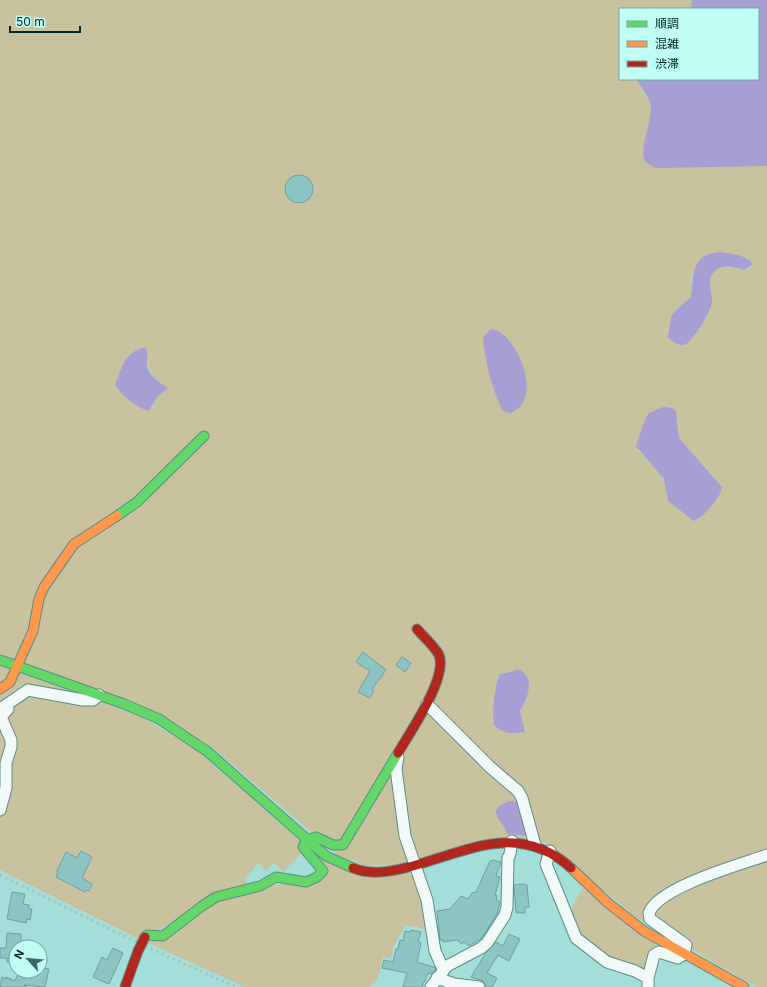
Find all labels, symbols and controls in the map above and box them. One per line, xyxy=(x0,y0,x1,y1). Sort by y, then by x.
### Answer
scale bar xyxy=(10,8,80,34)
legend xyxy=(619,8,759,80)
text: 50 m xyxy=(16,14,45,29)
text: 順調 xyxy=(655,16,679,31)
text: 混雑 xyxy=(655,36,679,51)
text: 渋滞 xyxy=(655,56,679,71)
north arrow xyxy=(8,939,48,979)
text: N xyxy=(11,948,27,961)

